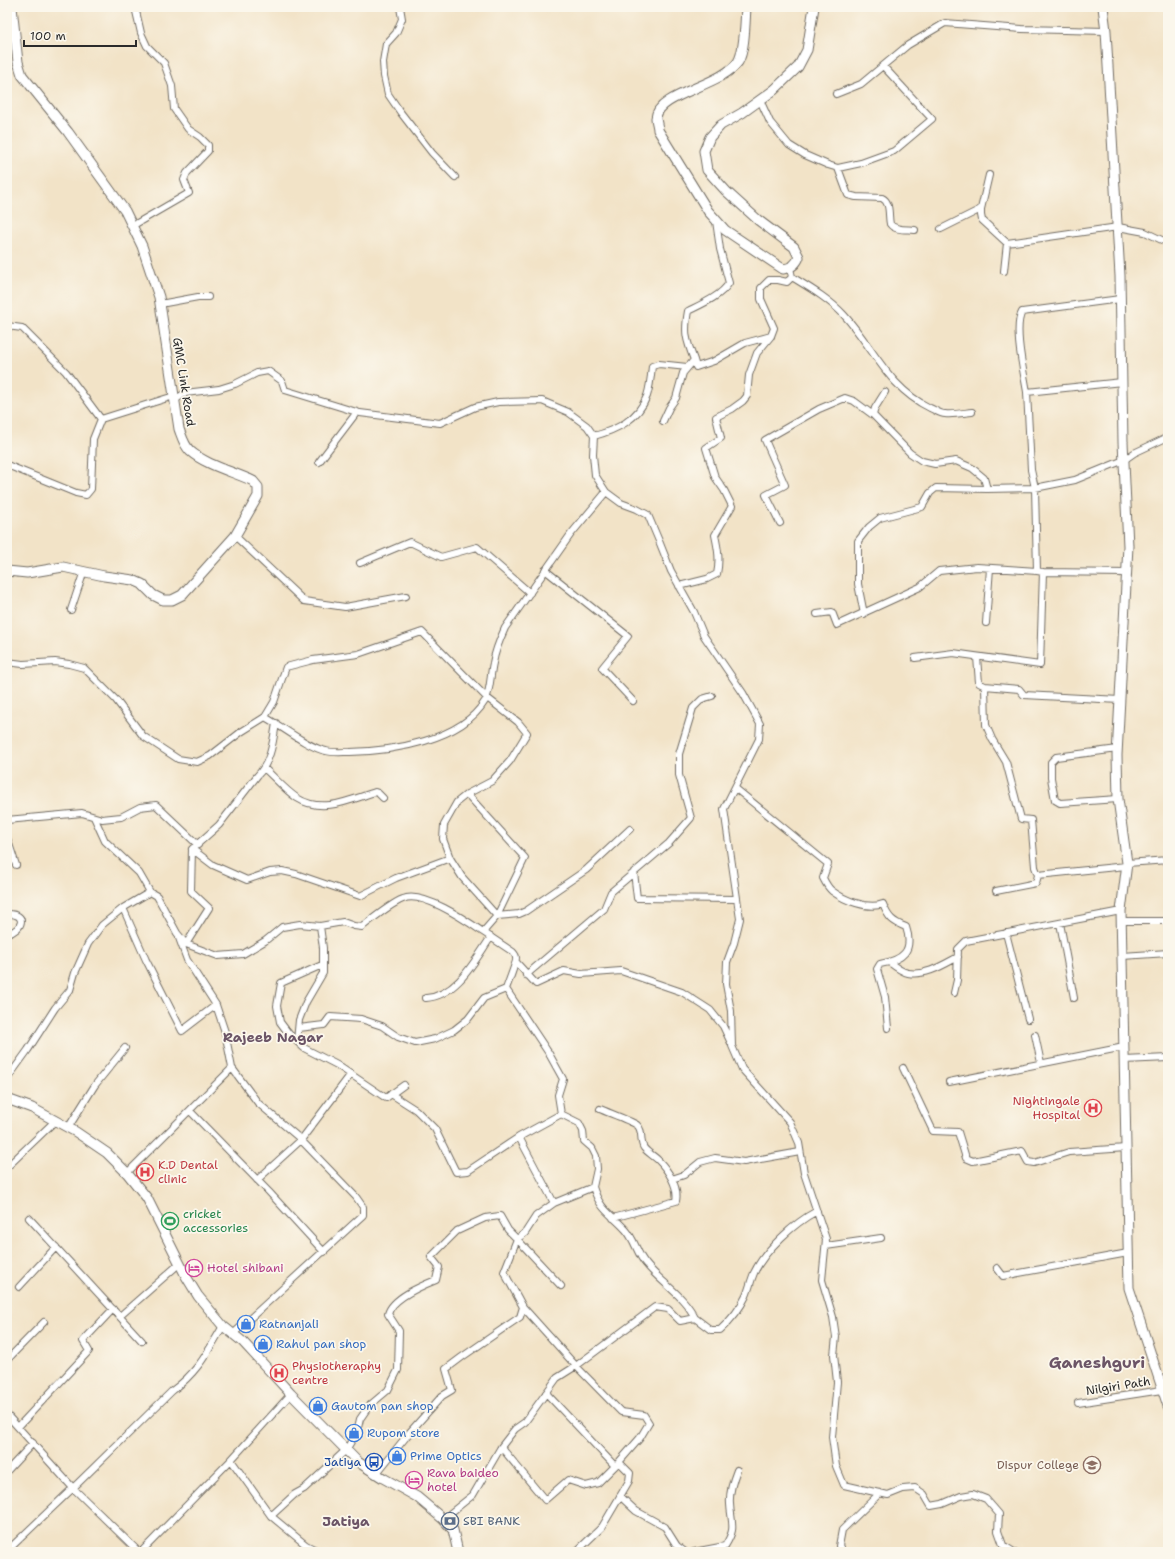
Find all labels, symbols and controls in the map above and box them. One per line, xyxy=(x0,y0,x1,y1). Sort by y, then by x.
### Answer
scale bar xyxy=(24,22,136,48)
text: 100 m xyxy=(30,28,66,44)
street label: GMC Link Road xyxy=(169,336,199,428)
district label: Rajeeb Nagar xyxy=(223,1028,324,1046)
place label: Nightingale Hospital xyxy=(1012,1093,1080,1123)
hospital icon: Nightingale Hospital xyxy=(1083,1098,1103,1118)
place label: K.D Dental clinic xyxy=(158,1157,218,1187)
hospital icon: K.D Dental clinic xyxy=(135,1162,155,1182)
place label: cricket accessories xyxy=(183,1206,248,1236)
sports icon: cricket accessories xyxy=(160,1211,180,1231)
hotel icon: Hotel shibani xyxy=(184,1258,204,1278)
place label: Hotel shibani xyxy=(207,1260,284,1276)
shop icon: Ratnanjali xyxy=(236,1314,256,1334)
place label: Ratnanjali xyxy=(259,1316,319,1332)
shop icon: Rahul pan shop xyxy=(253,1334,273,1354)
place label: Rahul pan shop xyxy=(276,1336,366,1352)
district label: Ganeshguri xyxy=(1049,1352,1145,1373)
place label: Physiotheraphy centre xyxy=(292,1358,381,1388)
hospital icon: Physiotheraphy centre xyxy=(269,1363,289,1383)
street label: Nilgiri Path xyxy=(1085,1373,1151,1399)
shop icon: Gautom pan shop xyxy=(308,1396,328,1416)
place label: Gautom pan shop xyxy=(331,1398,434,1414)
shop icon: Rupom store xyxy=(344,1423,364,1443)
place label: Rupom store xyxy=(367,1425,440,1441)
shop icon: Prime Optics xyxy=(387,1446,407,1466)
place label: Prime Optics xyxy=(410,1448,482,1464)
bus stop icon: Jatiya xyxy=(364,1452,384,1472)
place label: Jatiya xyxy=(324,1454,362,1470)
school or university icon: Dispur College xyxy=(1082,1455,1102,1475)
place label: Dispur College xyxy=(997,1457,1079,1473)
place label: Rava baideo hotel xyxy=(427,1465,499,1495)
hotel icon: Rava baideo hotel xyxy=(404,1470,424,1490)
bank icon: SBI BANK xyxy=(440,1511,460,1531)
district label: Jatiya xyxy=(322,1512,370,1530)
place label: SBI BANK xyxy=(463,1513,520,1529)

